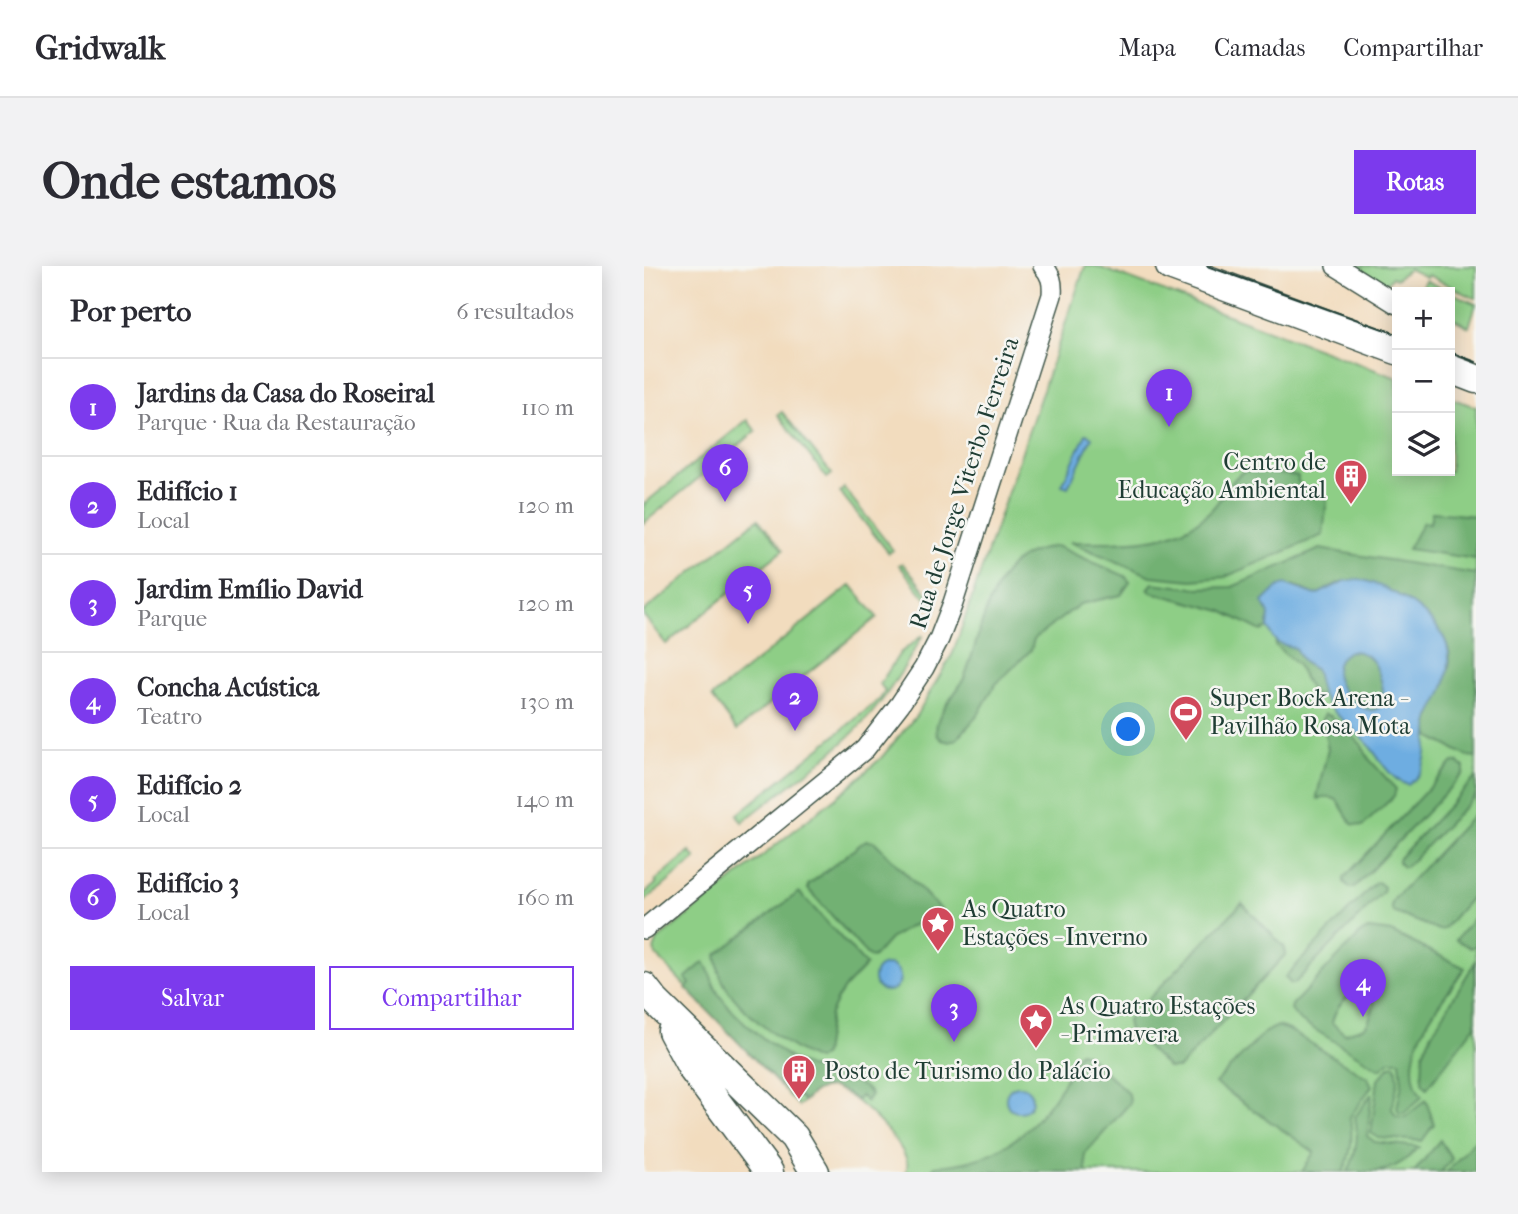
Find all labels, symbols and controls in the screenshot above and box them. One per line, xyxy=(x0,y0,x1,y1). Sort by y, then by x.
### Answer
text: Gridwalk xyxy=(35,29,165,68)
text: Mapa xyxy=(1119,34,1176,62)
text: Camadas xyxy=(1214,34,1305,62)
text: Compartilhar xyxy=(1343,34,1483,62)
button: Rotas xyxy=(1354,150,1476,214)
text: Onde estamos xyxy=(42,153,336,211)
map controls xyxy=(1392,287,1455,476)
button: + xyxy=(1392,287,1455,350)
text: Por perto xyxy=(70,294,192,329)
text: 6 resultados xyxy=(456,298,574,325)
street label: Rua de Jorge Viterbo Ferreira xyxy=(903,332,1025,633)
button: − xyxy=(1392,350,1455,413)
pin: 1 xyxy=(1146,369,1192,427)
text: Jardins da Casa do Roseiral xyxy=(137,378,435,409)
text: 1 xyxy=(89,394,97,421)
text: 110 m xyxy=(521,394,574,421)
text: Parque · Rua da Restauração xyxy=(137,409,416,436)
button: layers xyxy=(1392,413,1455,476)
pin: 6 xyxy=(702,444,748,502)
place label: Centro de Educação Ambiental xyxy=(1117,448,1326,505)
building icon: Centro de Educação Ambiental xyxy=(1332,457,1370,506)
text: Edifício 1 xyxy=(137,476,238,507)
text: 2 xyxy=(87,492,99,519)
text: 120 m xyxy=(517,492,574,519)
text: Local xyxy=(137,507,190,534)
pin: 5 xyxy=(725,566,771,624)
text: Jardim Emílio David xyxy=(137,574,363,605)
text: 3 xyxy=(88,590,98,617)
text: 120 m xyxy=(517,590,574,617)
text: Parque xyxy=(137,605,207,632)
text: Concha Acústica xyxy=(137,672,319,703)
pin: 2 xyxy=(772,673,818,731)
place label: Super Bock Arena - Pavilhão Rosa Mota xyxy=(1210,684,1411,740)
text: 4 xyxy=(86,688,100,715)
text: 130 m xyxy=(520,688,574,715)
sports icon: Super Bock Arena - Pavilhão Rosa Mota xyxy=(1167,693,1205,742)
text: Teatro xyxy=(137,703,202,730)
your location xyxy=(1111,712,1145,746)
text: Edifício 2 xyxy=(137,770,242,801)
text: 5 xyxy=(88,786,98,813)
text: 140 m xyxy=(515,786,574,813)
text: Local xyxy=(137,801,190,828)
text: Edifício 3 xyxy=(137,868,239,899)
text: 6 xyxy=(87,884,99,911)
text: 160 m xyxy=(517,884,574,911)
place label: As Quatro Estações - Inverno xyxy=(961,895,1148,952)
text: Local xyxy=(137,899,190,926)
place icon: As Quatro Estações - Inverno xyxy=(919,904,957,953)
pin: 4 xyxy=(1340,959,1386,1017)
button: Salvar xyxy=(70,966,315,1030)
button: Compartilhar xyxy=(329,966,574,1030)
pin: 3 xyxy=(931,984,977,1042)
place label: As Quatro Estações - Primavera xyxy=(1059,992,1256,1048)
place icon: As Quatro Estações - Primavera xyxy=(1017,1001,1055,1050)
building icon: Posto de Turismo do Palácio xyxy=(780,1052,818,1101)
place label: Posto de Turismo do Palácio xyxy=(824,1057,1111,1085)

